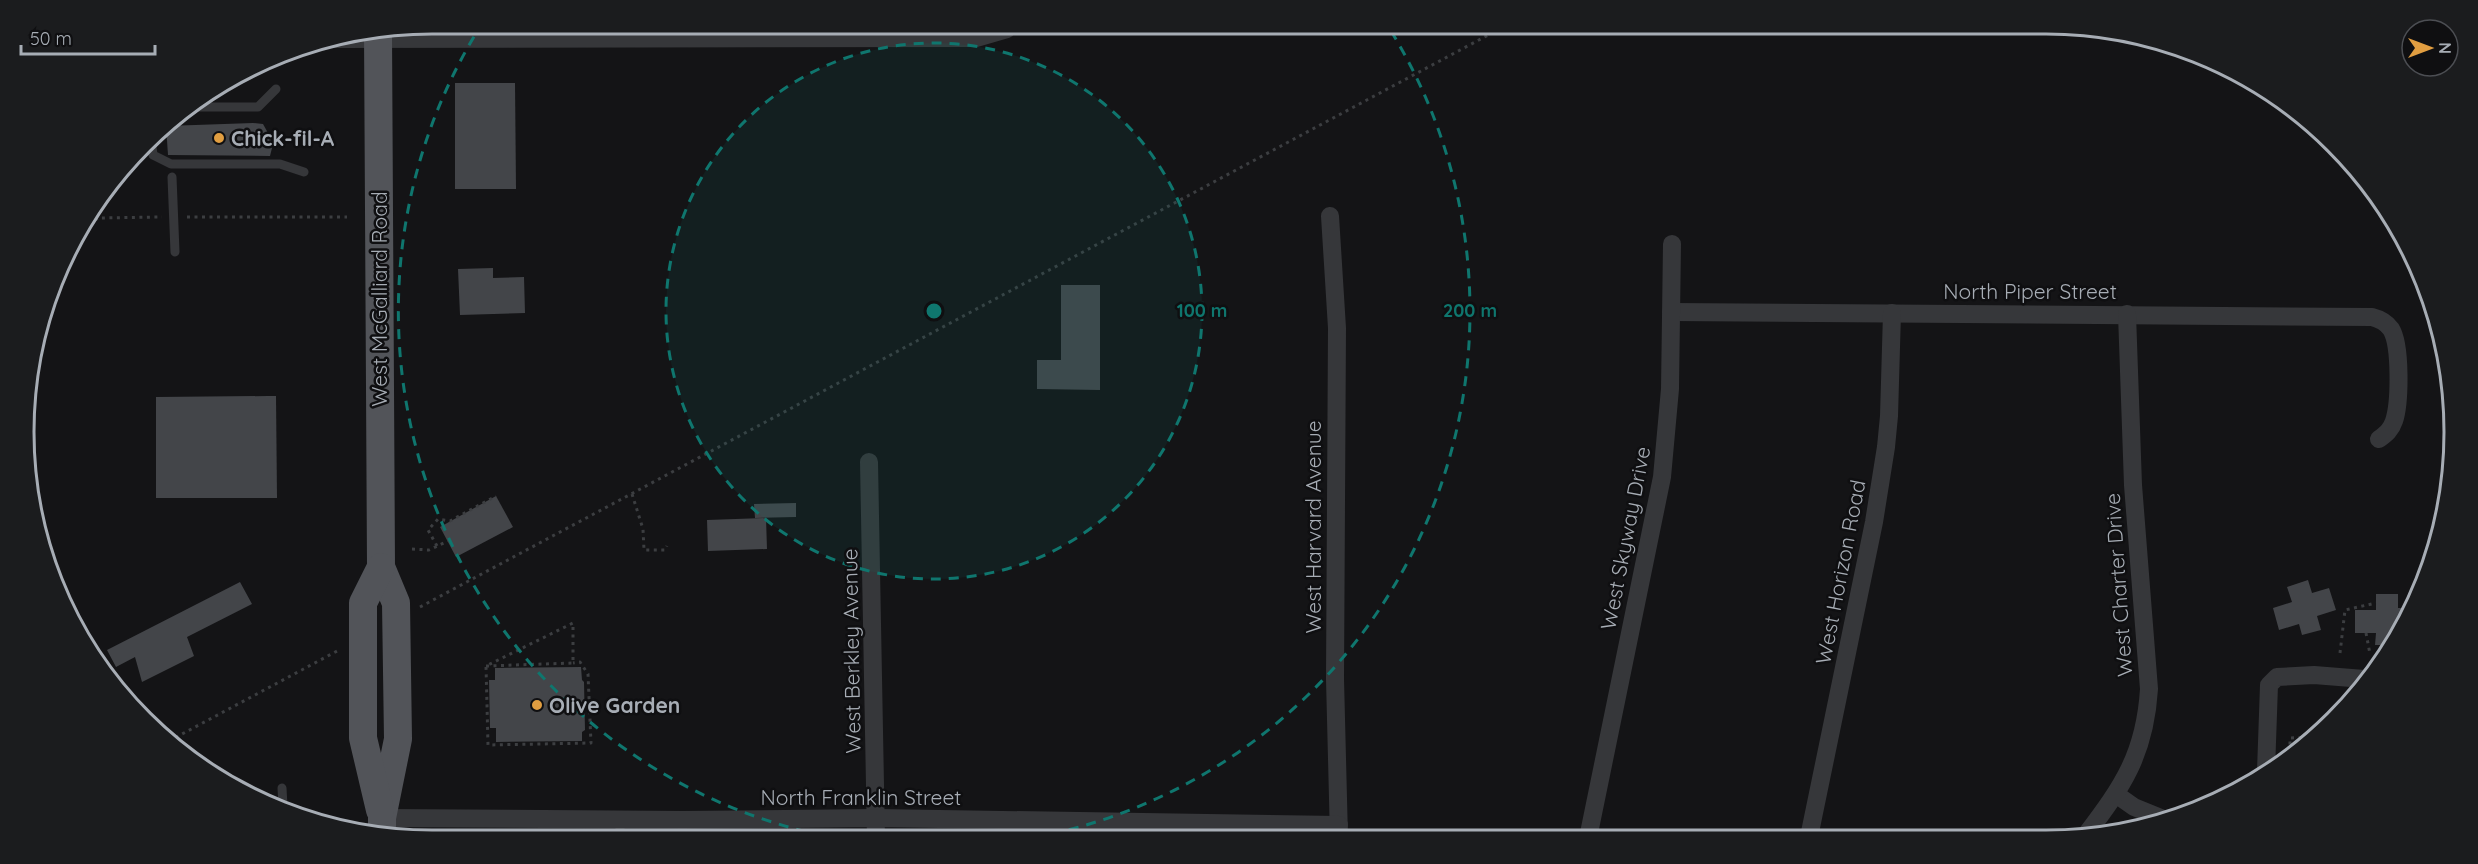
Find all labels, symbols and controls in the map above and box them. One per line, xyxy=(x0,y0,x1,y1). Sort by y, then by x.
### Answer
scale bar xyxy=(21,18,154,56)
north arrow xyxy=(2400,18,2460,78)
text: 50 m xyxy=(30,27,72,50)
text: N xyxy=(2435,42,2455,54)
place label: Chick-fil-A xyxy=(231,125,335,151)
marker: Chick-fil-A xyxy=(212,131,226,145)
street label: West McGalliard Road xyxy=(366,191,392,407)
street label: North Piper Street xyxy=(1943,278,2117,304)
text: 100 m xyxy=(1177,299,1227,322)
text: 200 m xyxy=(1443,299,1497,322)
centre of rings xyxy=(924,301,944,321)
street label: West Harvard Avenue xyxy=(1300,420,1326,634)
street label: West Skyway Drive xyxy=(1594,444,1656,632)
street label: West Horizon Road xyxy=(1809,478,1871,666)
street label: West Charter Drive xyxy=(2099,492,2137,678)
street label: West Berkley Avenue xyxy=(836,548,866,754)
place label: Olive Garden xyxy=(549,692,680,718)
marker: Olive Garden xyxy=(530,698,544,712)
street label: North Franklin Street xyxy=(761,784,961,810)

